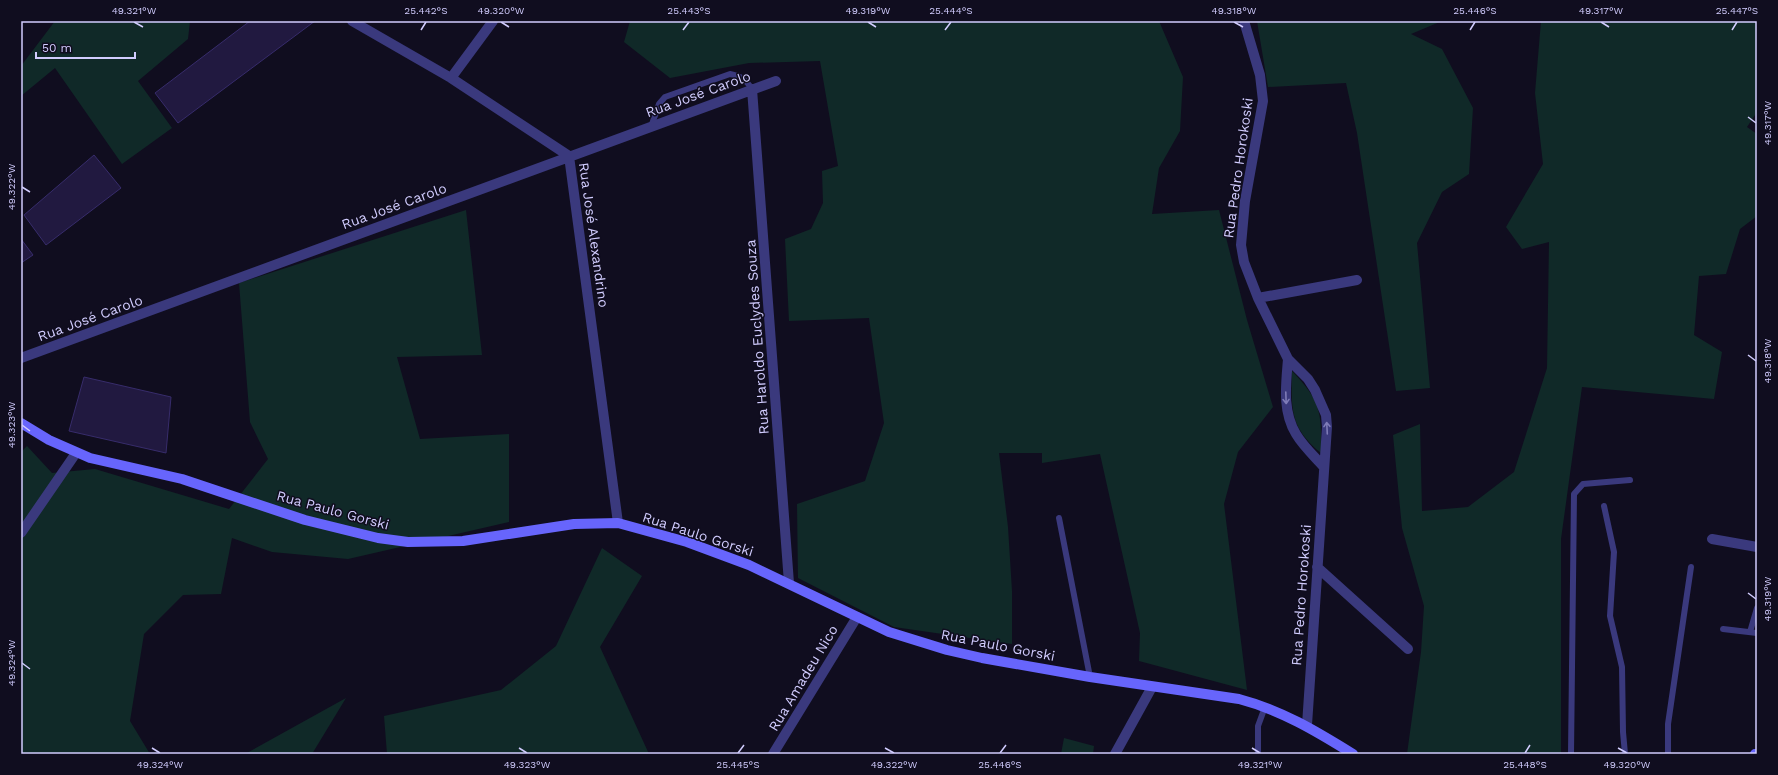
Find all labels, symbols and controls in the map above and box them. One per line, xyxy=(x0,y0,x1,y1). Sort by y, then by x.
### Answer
text: 49.321°W xyxy=(112,5,157,16)
text: 25.442°S xyxy=(404,5,448,16)
text: 49.320°W xyxy=(478,5,525,16)
text: 25.443°S xyxy=(667,5,711,16)
text: 49.319°W xyxy=(846,5,891,16)
text: 25.444°S xyxy=(929,5,973,16)
text: 49.318°W xyxy=(1212,5,1257,16)
text: 25.446°S xyxy=(1453,5,1497,16)
text: 49.317°W xyxy=(1579,5,1624,16)
text: 25.447°S xyxy=(1716,5,1758,16)
scale bar xyxy=(36,34,135,60)
text: 50 m xyxy=(42,41,72,55)
street label: Rua José Carolo xyxy=(643,68,753,120)
street label: Rua Pedro Horokoski xyxy=(1220,97,1256,239)
text: 49.317°W xyxy=(1762,100,1773,145)
street label: Rua José Alexandrino xyxy=(576,161,612,309)
text: 49.322°W xyxy=(6,163,17,210)
street label: Rua José Carolo xyxy=(339,180,449,232)
street label: Rua Haroldo Euclydes Souza xyxy=(742,239,772,435)
street label: Rua José Carolo xyxy=(35,292,145,344)
text: 49.318°W xyxy=(1762,338,1773,383)
one-way arrow xyxy=(1282,391,1290,404)
text: 49.323°W xyxy=(6,401,17,448)
one-way arrow xyxy=(1323,422,1330,435)
street label: Rua Paulo Gorski xyxy=(275,487,391,533)
street label: Rua Paulo Gorski xyxy=(640,509,756,559)
street label: Rua Pedro Horokoski xyxy=(1288,524,1314,666)
text: 49.319°W xyxy=(1762,576,1773,621)
street label: Rua Amadeu Nico xyxy=(765,622,841,734)
street label: Rua Paulo Gorski xyxy=(940,626,1056,664)
text: 49.324°W xyxy=(6,639,17,686)
text: 49.324°W xyxy=(137,759,184,770)
text: 49.323°W xyxy=(504,759,551,770)
text: 25.445°S xyxy=(716,759,760,770)
text: 49.322°W xyxy=(871,759,918,770)
text: 25.446°S xyxy=(978,759,1022,770)
text: 49.321°W xyxy=(1238,759,1283,770)
text: 25.448°S xyxy=(1503,759,1547,770)
text: 49.320°W xyxy=(1604,759,1651,770)

